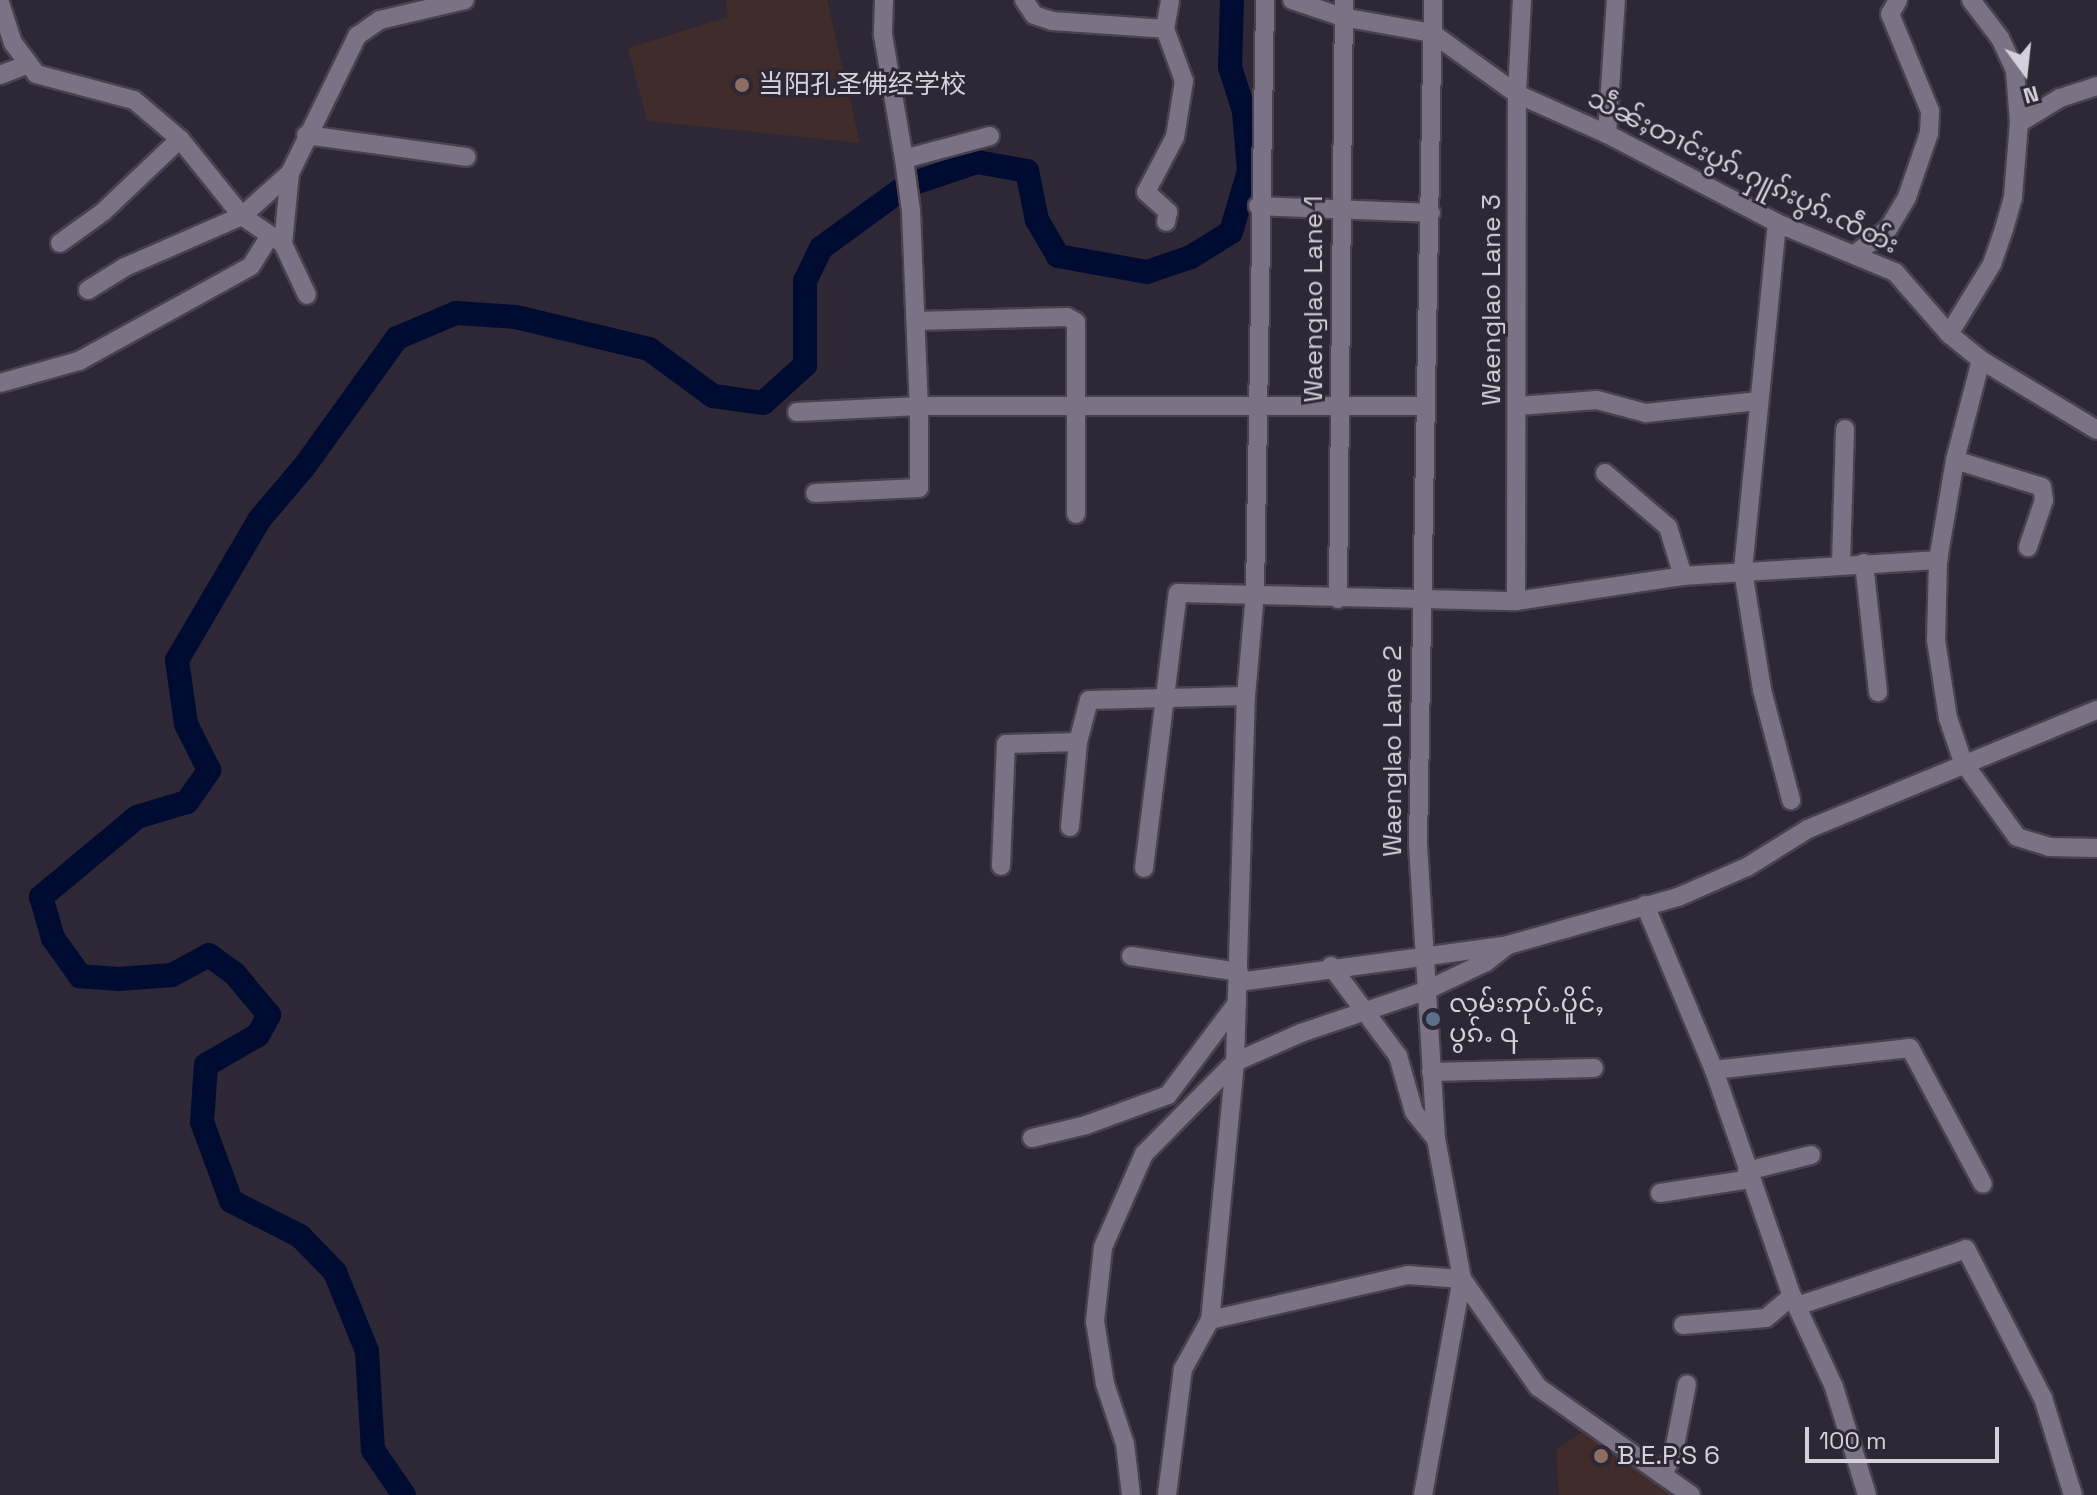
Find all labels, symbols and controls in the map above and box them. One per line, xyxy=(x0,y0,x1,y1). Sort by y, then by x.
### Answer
north arrow xyxy=(1985,32,2065,112)
place label: 当阳孔圣佛经学校 xyxy=(758,69,966,101)
marker: 当阳孔圣佛经学校 xyxy=(733,76,751,94)
text: N xyxy=(2020,80,2042,111)
street label: သဵၼ်ႈတၢင်းပွၵ်ႉႁူၵ်းပွၵ်ႉၸဵတ်း xyxy=(1582,83,1904,261)
street label: Waenglao Lane 3 xyxy=(1476,194,1508,406)
street label: Waenglao Lane 1 xyxy=(1298,196,1330,402)
street label: Waenglao Lane 2 xyxy=(1377,645,1409,857)
place label: လုမ်းဢုပ်ႉပိူင်ႇ ပွၵ်ႉ ႖ xyxy=(1449,988,1604,1050)
marker: လုမ်းဢုပ်ႉပိူင်ႇ ပွၵ်ႉ ႖ xyxy=(1424,1010,1442,1028)
scale bar xyxy=(1809,1411,2003,1461)
text: 100 m xyxy=(1819,1425,1887,1456)
place label: B.E.P.S 6 xyxy=(1617,1440,1720,1472)
marker: B.E.P.S 6 xyxy=(1592,1447,1610,1465)

